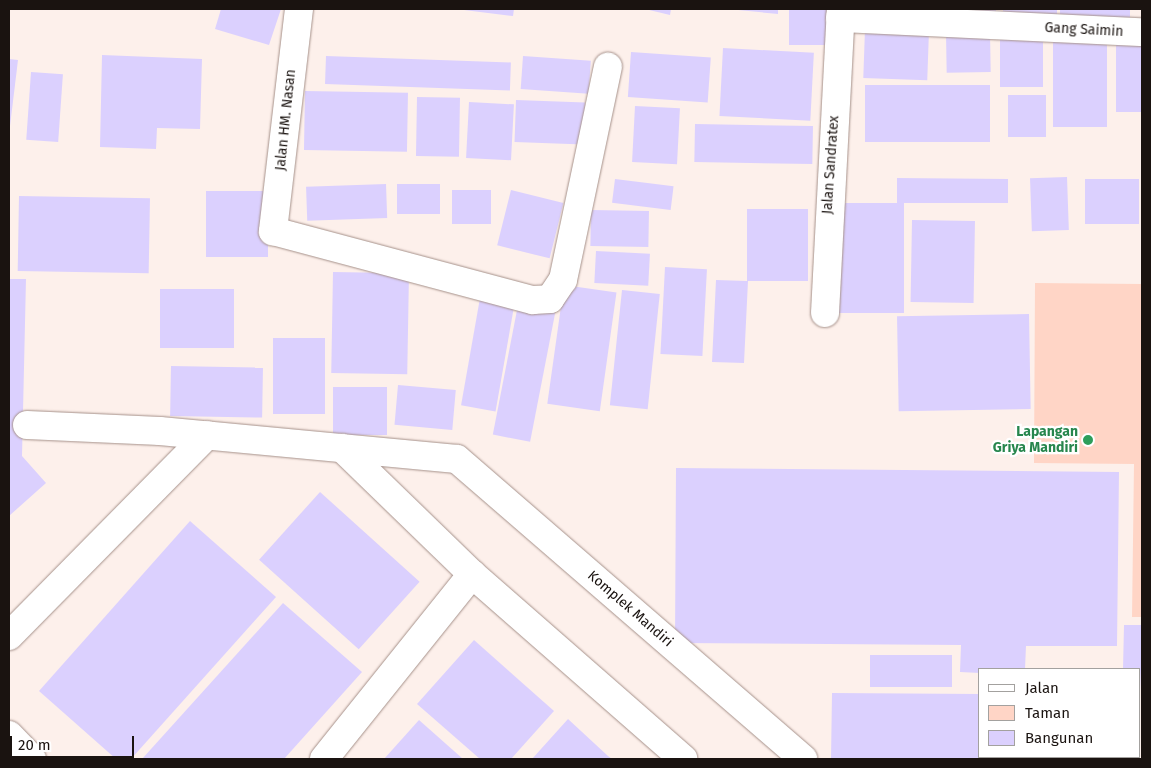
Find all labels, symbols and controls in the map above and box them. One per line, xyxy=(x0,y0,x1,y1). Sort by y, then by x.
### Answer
street label: Gang Saimin xyxy=(1044,20,1124,40)
street label: Jalan HM. Nasan xyxy=(272,68,300,172)
street label: Jalan Sandratex xyxy=(819,115,843,215)
place label: Lapangan Griya Mandiri xyxy=(993,424,1078,457)
marker: Lapangan Griya Mandiri xyxy=(1082,434,1094,446)
street label: Komplek Mandiri xyxy=(584,567,676,651)
legend xyxy=(978,668,1141,758)
text: Jalan xyxy=(1025,679,1059,697)
text: Taman xyxy=(1025,704,1070,722)
scale bar xyxy=(12,726,136,758)
text: Bangunan xyxy=(1025,729,1093,747)
text: 20 m xyxy=(18,736,51,754)

